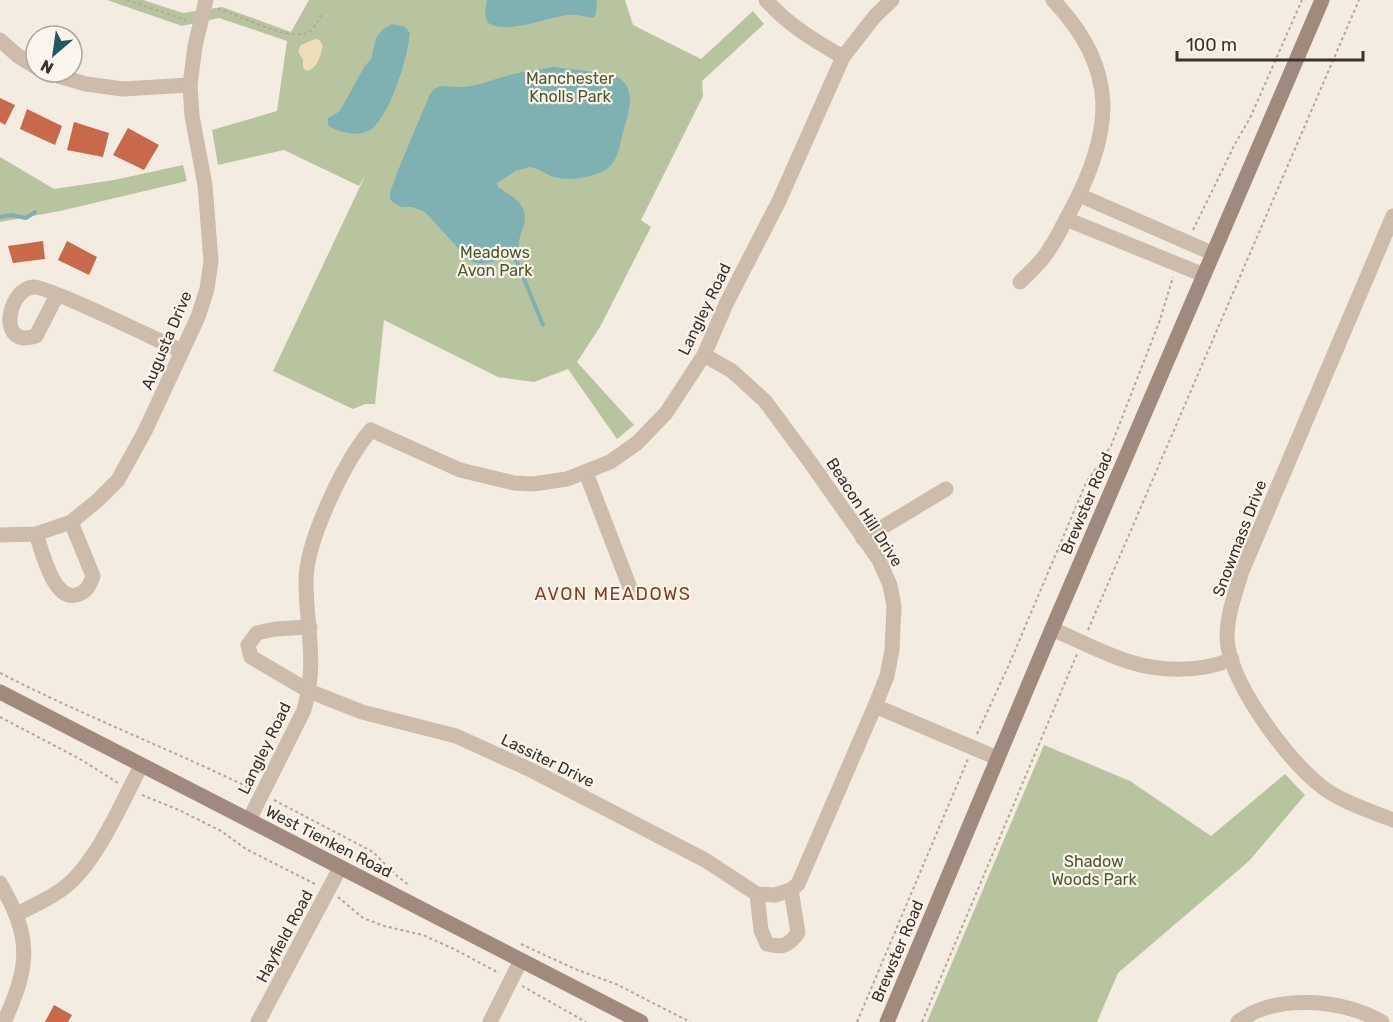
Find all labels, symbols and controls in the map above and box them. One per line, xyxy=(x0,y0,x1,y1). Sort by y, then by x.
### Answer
north arrow xyxy=(24,24,84,84)
scale bar xyxy=(1177,24,1363,62)
text: 100 m xyxy=(1186,34,1237,56)
text: N xyxy=(37,56,57,78)
park label: Manchester Knolls Park xyxy=(526,69,614,106)
park label: Meadows Avon Park xyxy=(458,243,533,280)
street label: Langley Road xyxy=(674,260,735,358)
street label: Augusta Drive xyxy=(137,288,196,392)
street label: Brewster Road xyxy=(1056,449,1116,557)
street label: Beacon Hill Drive xyxy=(822,454,907,570)
street label: Snowmass Drive xyxy=(1209,477,1270,599)
district label: AVON MEADOWS xyxy=(535,583,691,605)
street label: Langley Road xyxy=(234,699,295,797)
street label: Lassiter Drive xyxy=(498,730,598,791)
street label: West Tienken Road xyxy=(262,801,395,882)
park label: Shadow Woods Park xyxy=(1051,852,1138,889)
street label: Hayfield Road xyxy=(252,887,317,986)
street label: Brewster Road xyxy=(867,897,927,1005)

